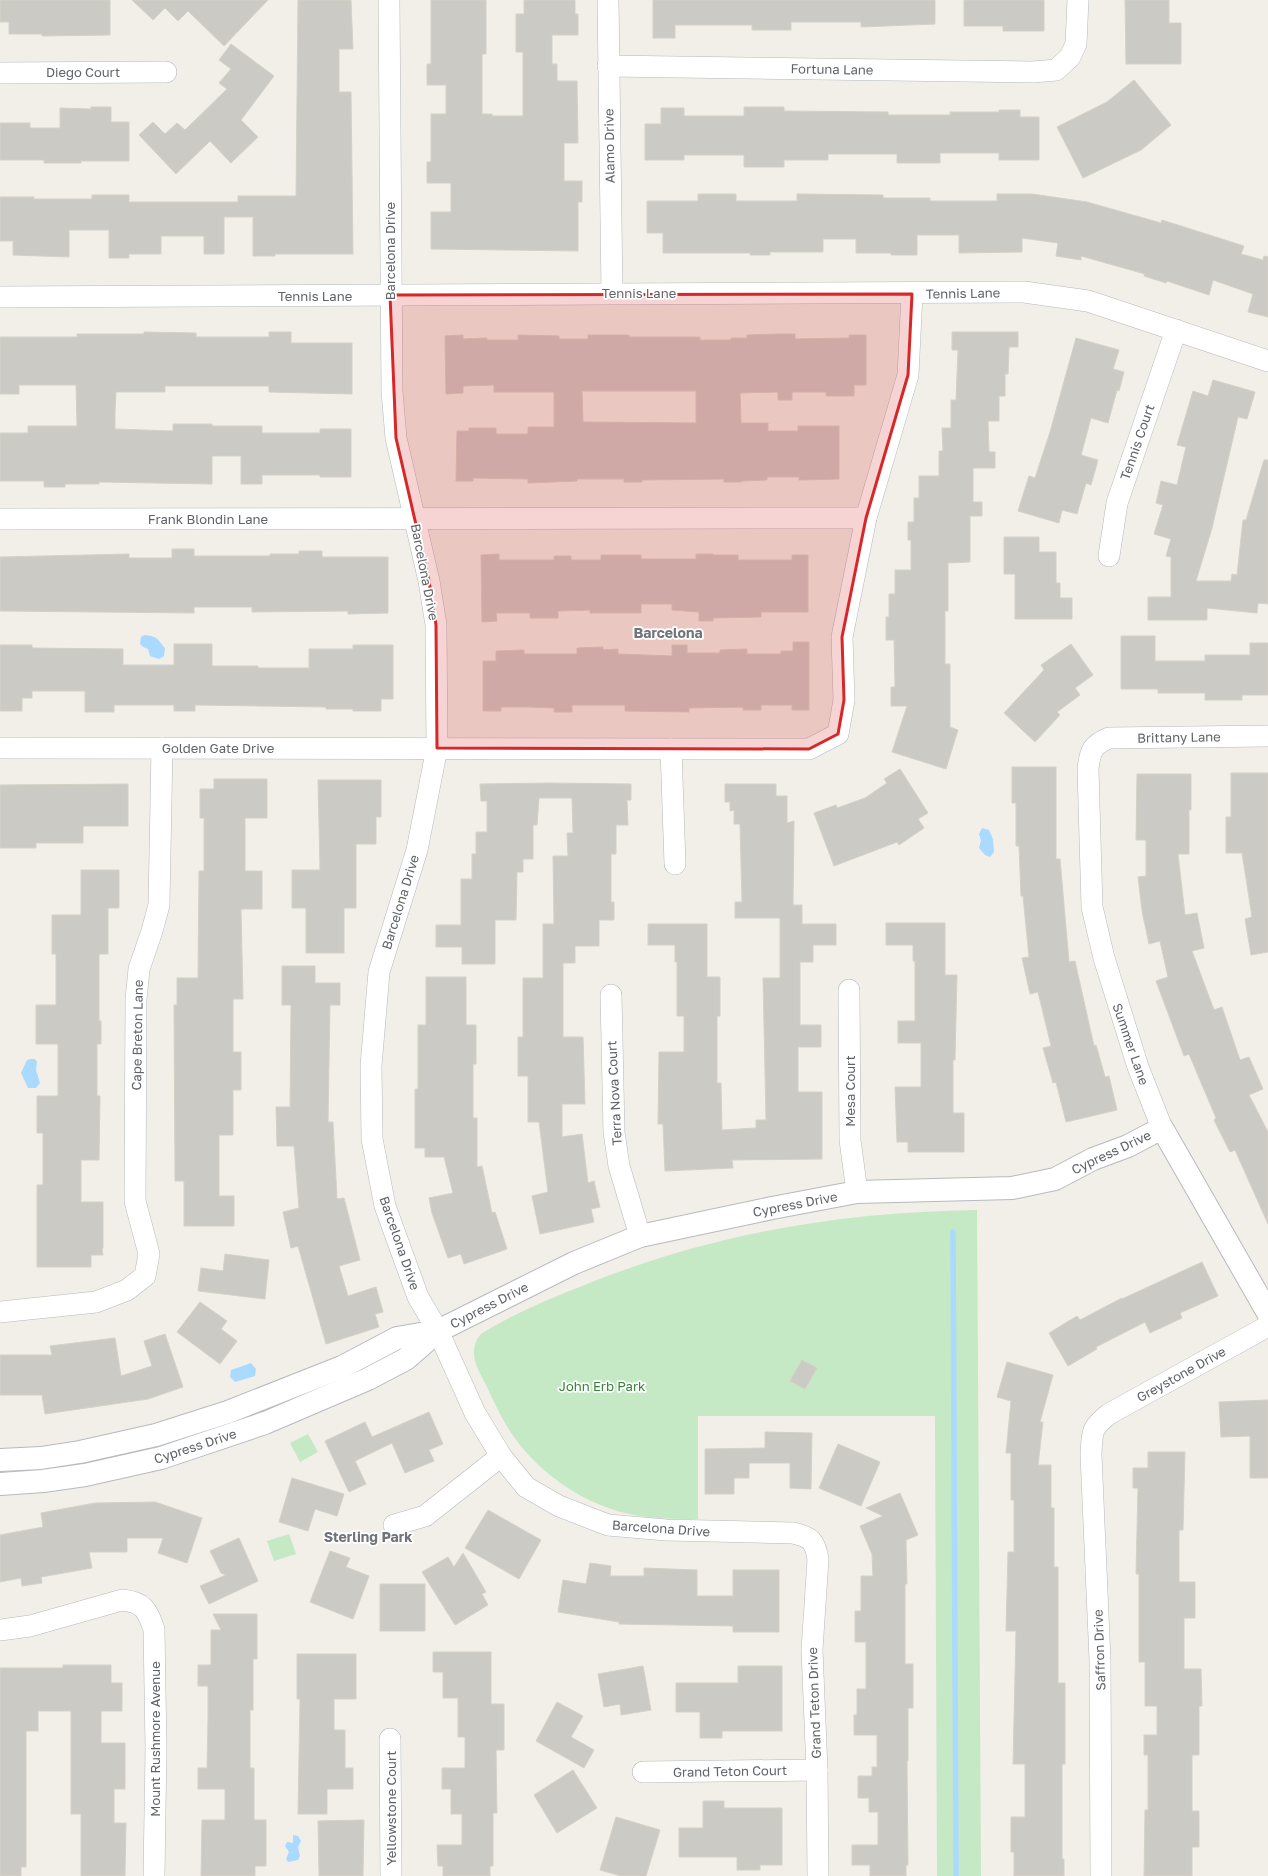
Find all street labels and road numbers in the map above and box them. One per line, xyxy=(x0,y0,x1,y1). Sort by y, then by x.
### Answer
street label: Fortuna Lane xyxy=(790,60,874,78)
street label: Diego Court xyxy=(46,64,120,80)
street label: Alamo Drive xyxy=(600,108,618,184)
street label: Barcelona Drive xyxy=(382,202,398,300)
street label: Tennis Lane xyxy=(926,284,1000,302)
street label: Tennis Lane xyxy=(602,285,676,301)
street label: Tennis Lane xyxy=(278,288,352,304)
street label: Tennis Court xyxy=(1117,402,1157,482)
street label: Frank Blondin Lane xyxy=(148,511,268,527)
street label: Barcelona Drive xyxy=(408,522,442,622)
street label: Brittany Lane xyxy=(1137,728,1221,746)
street label: Golden Gate Drive xyxy=(162,740,274,756)
street label: Barcelona Drive xyxy=(378,853,422,951)
street label: Cape Breton Lane xyxy=(128,979,146,1091)
street label: Summer Lane xyxy=(1110,1001,1152,1087)
street label: Terra Nova Court xyxy=(603,1040,625,1146)
street label: Mesa Court xyxy=(842,1055,858,1127)
street label: Cypress Drive xyxy=(1069,1127,1153,1177)
street label: Cypress Drive xyxy=(751,1188,839,1220)
street label: Barcelona Drive xyxy=(376,1194,424,1292)
street label: Cypress Drive xyxy=(447,1278,531,1332)
street label: Greystone Drive xyxy=(1134,1343,1228,1405)
street label: Cypress Drive xyxy=(152,1425,238,1467)
street label: Barcelona Drive xyxy=(611,1517,711,1539)
street label: Saffron Drive xyxy=(1090,1609,1108,1691)
street label: Grand Teton Drive xyxy=(804,1647,824,1759)
street label: Mount Rushmore Avenue xyxy=(147,1661,163,1817)
street label: Yellowstone Court xyxy=(383,1751,399,1865)
street label: Grand Teton Court xyxy=(673,1762,787,1780)

